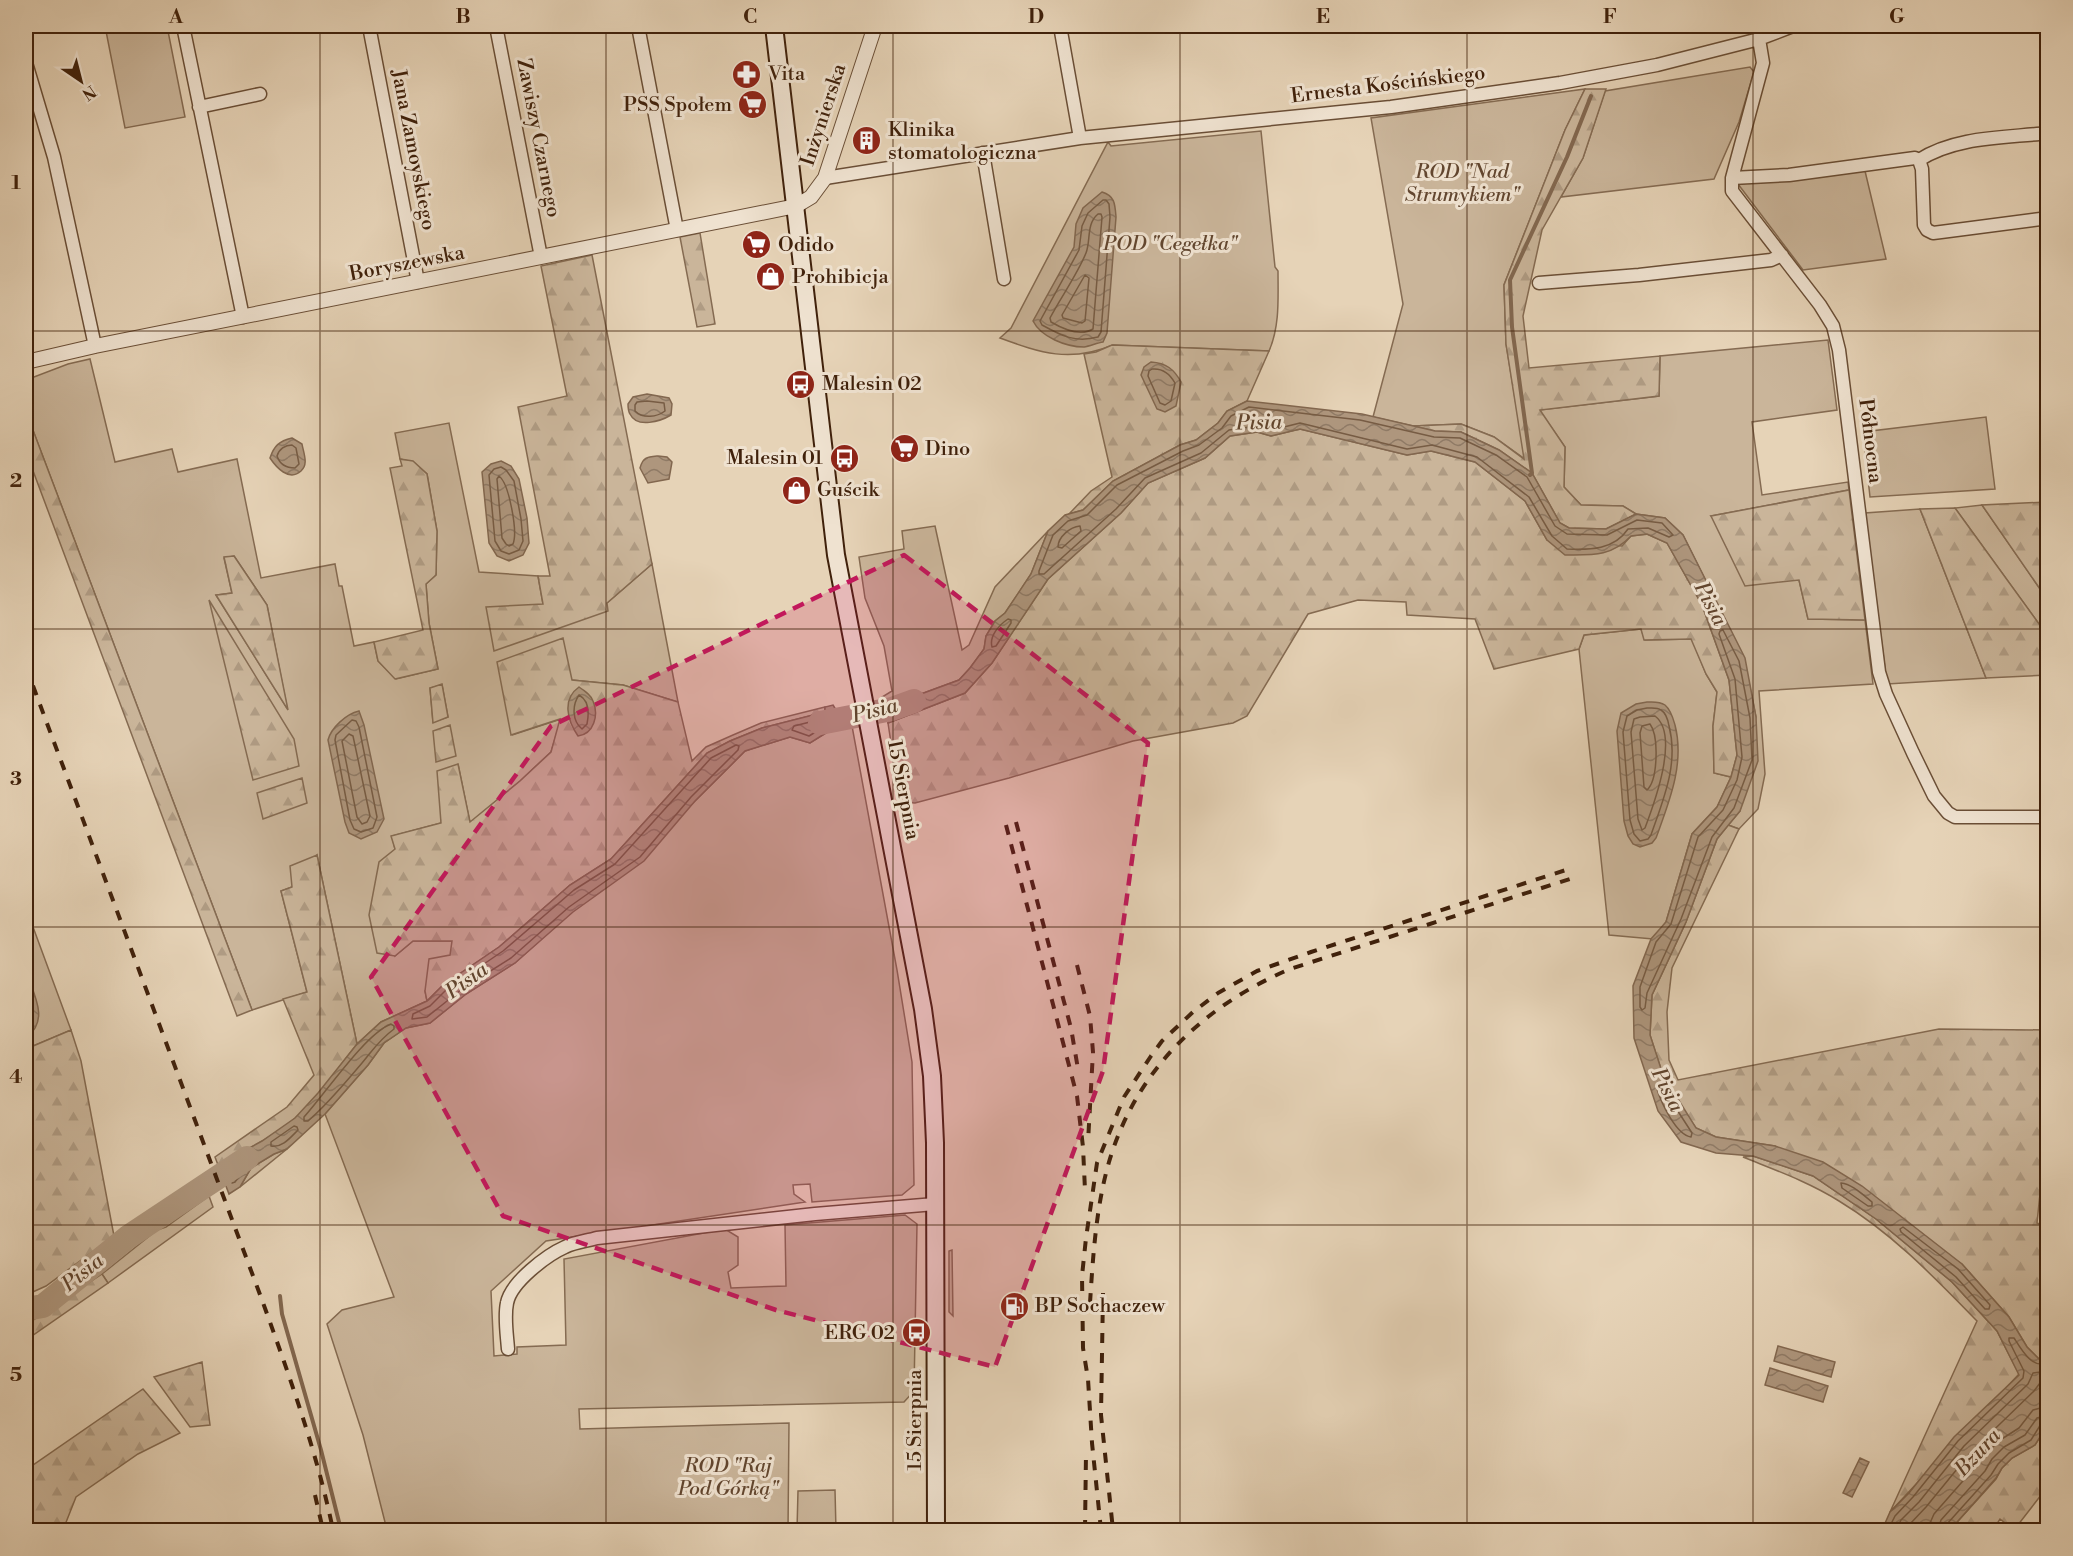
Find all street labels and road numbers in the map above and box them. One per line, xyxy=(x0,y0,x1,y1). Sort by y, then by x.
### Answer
street label: Zawiszy Czarnego xyxy=(510,56,566,220)
street label: Inżynierska xyxy=(796,60,853,169)
street label: Ernesta Kościńskiego xyxy=(1289,61,1487,109)
street label: Jana Zamoyskiego xyxy=(385,66,441,233)
street label: Boryszewska xyxy=(346,240,468,288)
street label: Północna xyxy=(1852,397,1888,485)
street label: 15 Sierpnia xyxy=(881,738,925,843)
street label: 15 Sierpnia xyxy=(903,1368,928,1471)

